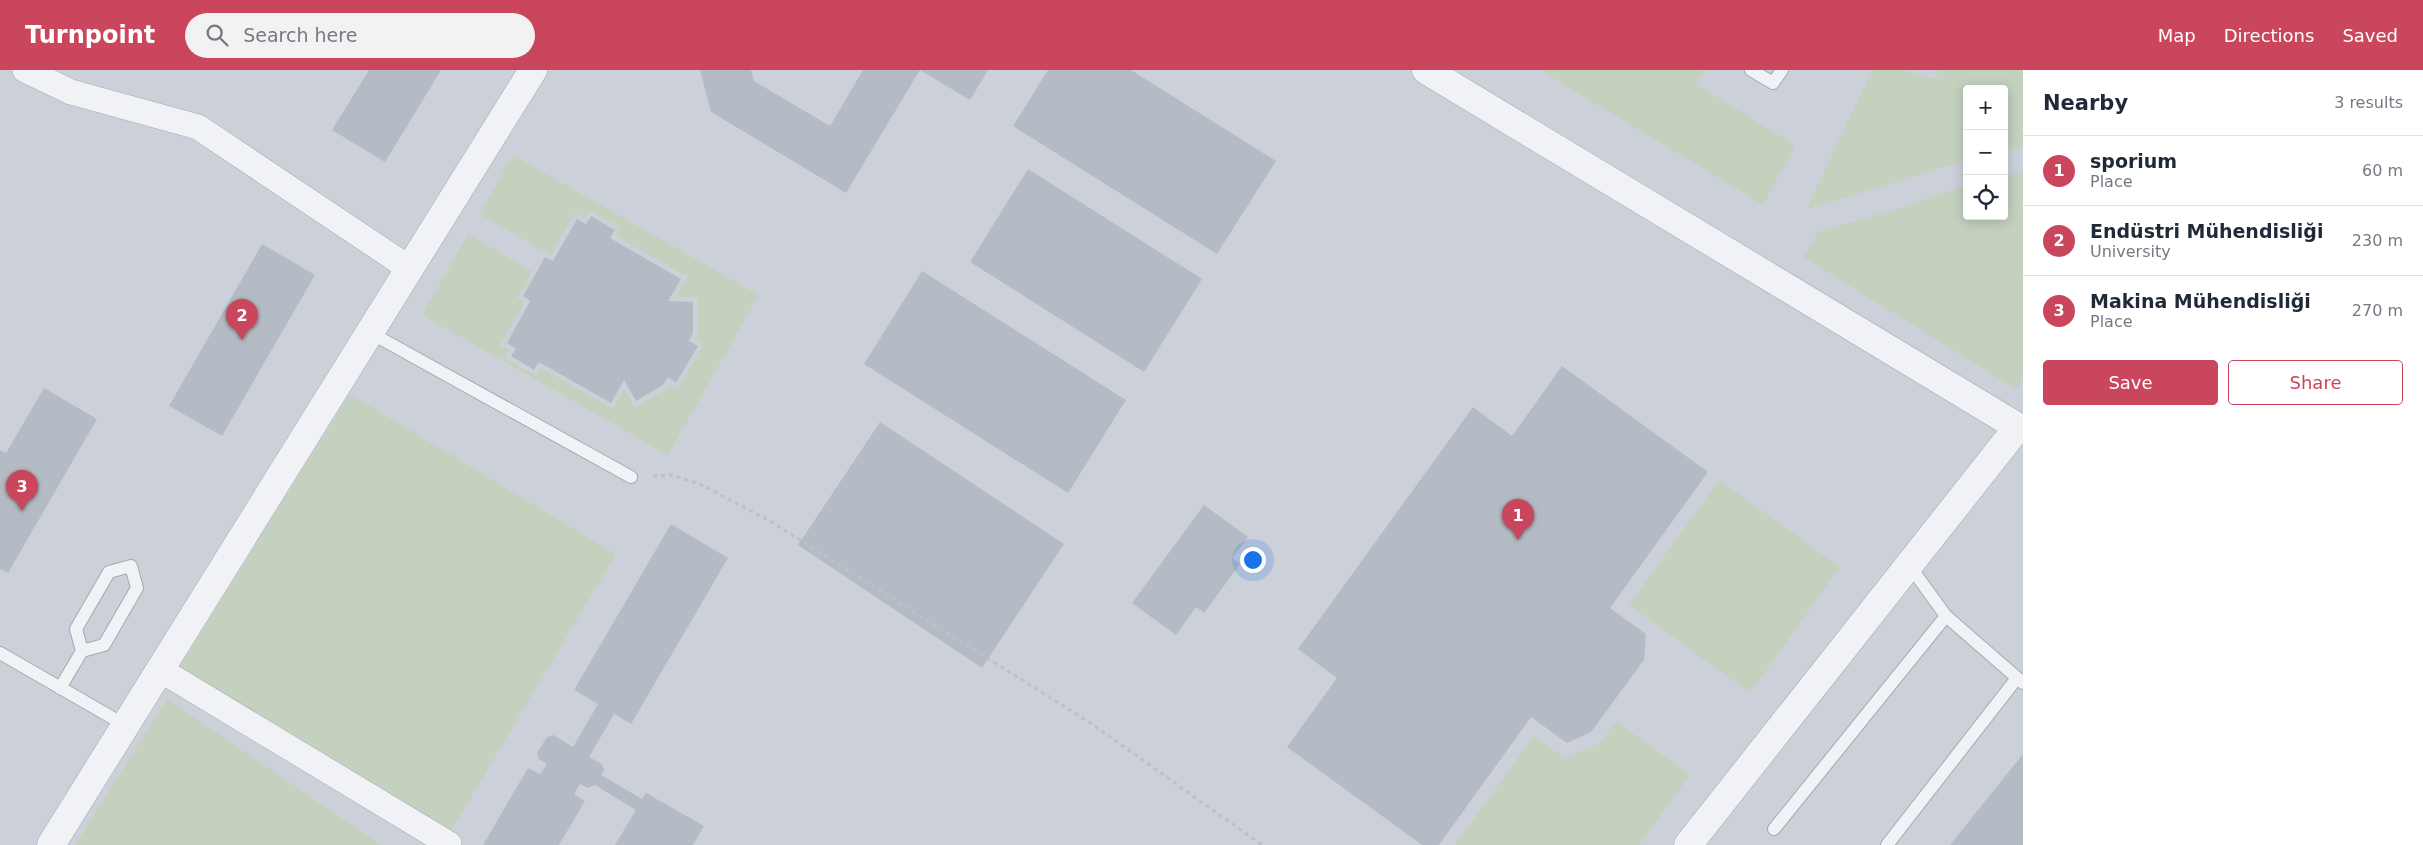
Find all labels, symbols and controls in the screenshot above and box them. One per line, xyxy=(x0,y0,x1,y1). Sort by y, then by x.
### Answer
search box xyxy=(185,13,535,58)
text: Turnpoint xyxy=(25,21,155,49)
icon: search xyxy=(203,21,231,49)
text: Search here xyxy=(243,24,357,46)
text: Map xyxy=(2158,25,2196,46)
text: Directions xyxy=(2224,25,2314,46)
text: Saved xyxy=(2342,25,2398,46)
map controls xyxy=(1963,85,2008,220)
button: + xyxy=(1963,85,2008,130)
text: Nearby xyxy=(2043,91,2128,115)
text: 3 results xyxy=(2334,93,2403,112)
button: − xyxy=(1963,130,2008,175)
text: sporium xyxy=(2090,150,2177,172)
text: 1 xyxy=(2053,161,2065,180)
text: 60 m xyxy=(2362,161,2403,180)
text: Place xyxy=(2090,172,2133,191)
button: locate xyxy=(1963,175,2008,220)
text: Endüstri Mühendisliği xyxy=(2090,220,2323,242)
text: 2 xyxy=(2053,231,2065,250)
text: 230 m xyxy=(2352,231,2403,250)
text: University xyxy=(2090,242,2171,261)
text: Makina Mühendisliği xyxy=(2090,290,2311,312)
pin: 2 xyxy=(226,299,258,340)
text: 3 xyxy=(2053,301,2065,320)
text: 270 m xyxy=(2352,301,2403,320)
text: Place xyxy=(2090,312,2133,331)
button: Save xyxy=(2043,360,2218,405)
button: Share xyxy=(2228,360,2403,405)
pin: 3 xyxy=(6,470,38,511)
pin: 1 xyxy=(1502,499,1534,540)
your location xyxy=(1240,547,1266,573)

